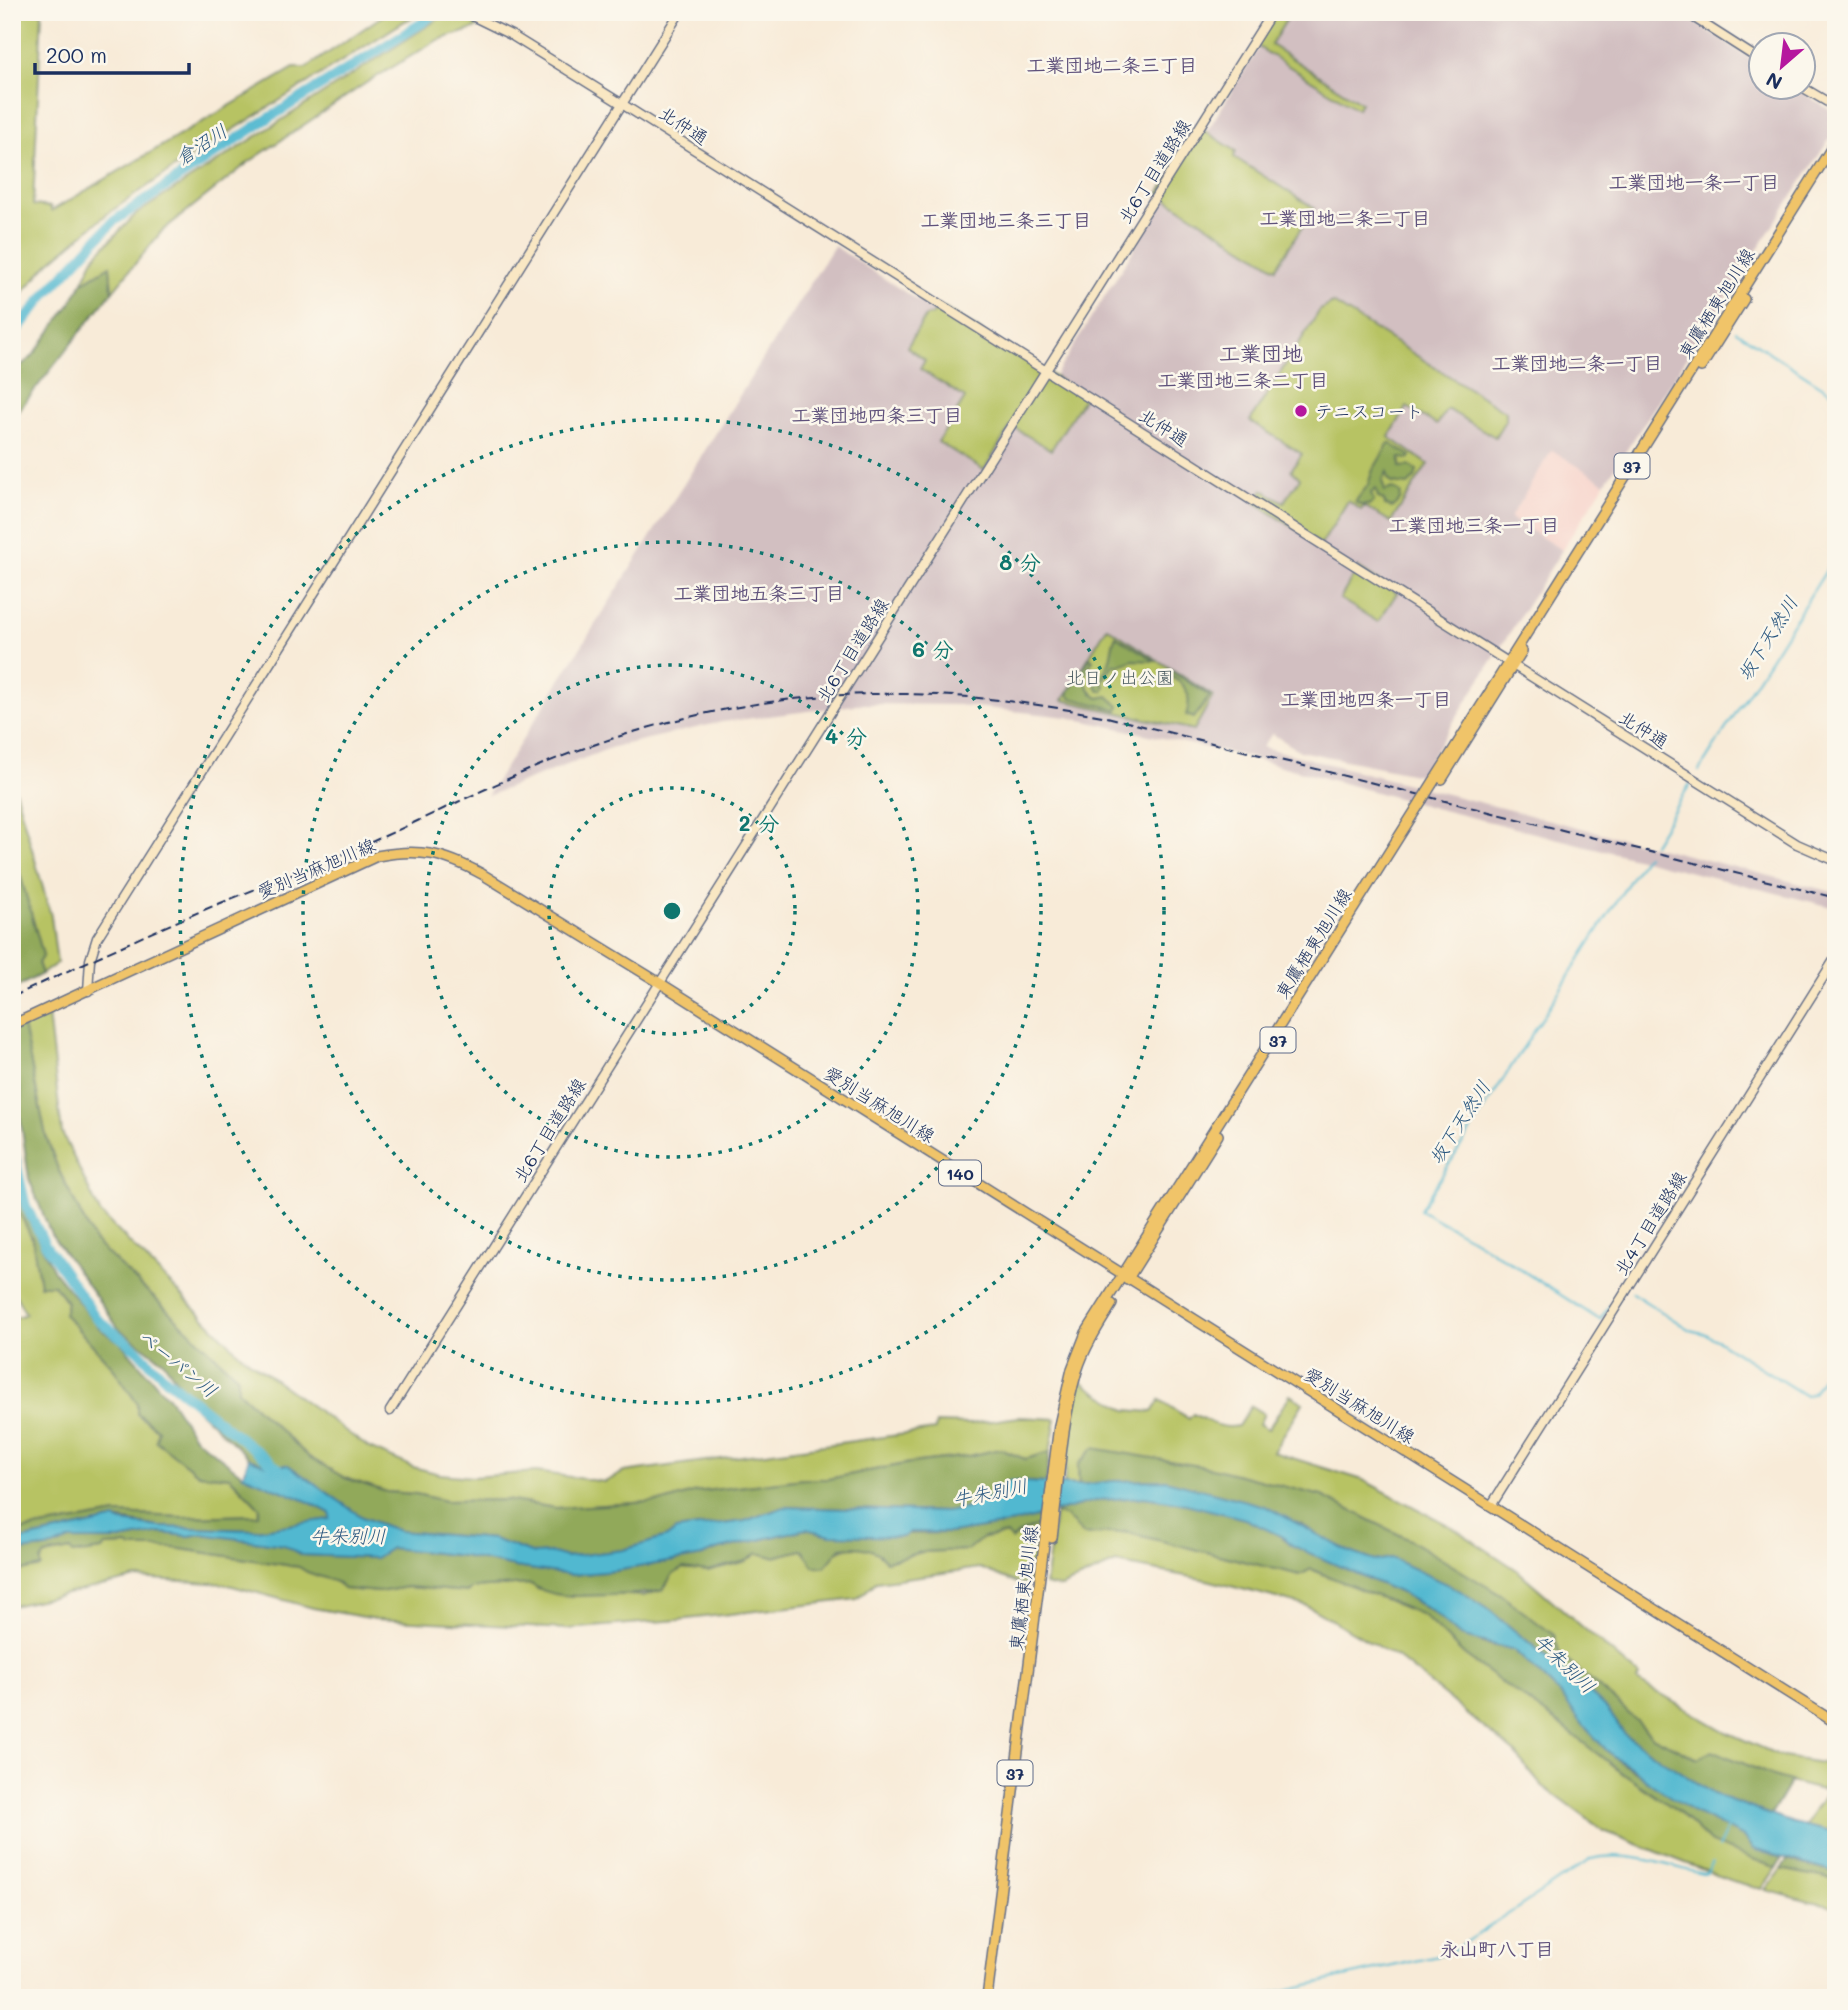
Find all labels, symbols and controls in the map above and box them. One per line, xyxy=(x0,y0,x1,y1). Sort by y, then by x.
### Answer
scale bar xyxy=(35,32,189,76)
north arrow xyxy=(1746,32,1816,102)
text: 200 m xyxy=(46,41,107,68)
district label: 工業団地二条三丁目 xyxy=(1026,52,1198,77)
text: N xyxy=(1762,67,1786,96)
street label: 北仲通 xyxy=(655,100,713,150)
street label: 北6丁目道路線 xyxy=(1112,114,1196,228)
water label: 倉沼川 xyxy=(170,118,232,170)
district label: 工業団地一条一丁目 xyxy=(1608,169,1780,194)
district label: 工業団地二条二丁目 xyxy=(1259,205,1431,230)
district label: 工業団地三条三丁目 xyxy=(920,207,1092,232)
street label: 東鷹栖東旭川線 xyxy=(1672,243,1760,363)
district label: 工業団地 xyxy=(1219,339,1303,366)
district label: 工業団地二条一丁目 xyxy=(1491,350,1663,375)
district label: 工業団地三条二丁目 xyxy=(1157,367,1329,392)
place label: テニスコート xyxy=(1315,399,1423,423)
district label: 工業団地四条三丁目 xyxy=(791,402,963,427)
street label: 北仲通 xyxy=(1135,403,1193,451)
marker: テニスコート xyxy=(1293,403,1309,419)
road number: 37 xyxy=(1614,453,1650,478)
district label: 工業団地三条一丁目 xyxy=(1388,512,1560,537)
text: 8 分 xyxy=(999,548,1041,575)
district label: 工業団地五条三丁目 xyxy=(673,580,845,605)
water label: 坂下天然川 xyxy=(1731,591,1803,685)
street label: 北6丁目道路線 xyxy=(810,593,894,707)
text: 6 分 xyxy=(912,635,954,662)
park label: 北日ノ出公園 xyxy=(1066,665,1174,689)
district label: 工業団地四条一丁目 xyxy=(1280,686,1452,711)
street label: 北仲通 xyxy=(1615,705,1673,753)
text: 4 分 xyxy=(825,722,867,749)
text: 2 分 xyxy=(739,809,779,836)
street label: 愛別当麻旭川線 xyxy=(253,832,379,904)
street label: 東鷹栖東旭川線 xyxy=(1269,883,1357,1003)
centre of rings xyxy=(660,899,684,923)
road number: 37 xyxy=(1260,1028,1296,1052)
street label: 愛別当麻旭川線 xyxy=(820,1060,940,1148)
street label: 北6丁目道路線 xyxy=(507,1073,591,1187)
water label: 坂下天然川 xyxy=(1423,1075,1495,1169)
road number: 140 xyxy=(939,1161,981,1186)
street label: 北4丁目道路線 xyxy=(1608,1166,1692,1280)
water label: ペーパン川 xyxy=(133,1323,223,1403)
street label: 愛別当麻旭川線 xyxy=(1300,1361,1420,1449)
water label: 牛朱別川 xyxy=(950,1472,1030,1512)
water label: 牛朱別川 xyxy=(310,1523,386,1548)
street label: 東鷹栖東旭川線 xyxy=(1003,1524,1043,1652)
water label: 牛朱別川 xyxy=(1529,1628,1601,1698)
road number: 37 xyxy=(998,1760,1032,1786)
district label: 永山町八丁目 xyxy=(1440,1936,1554,1961)

